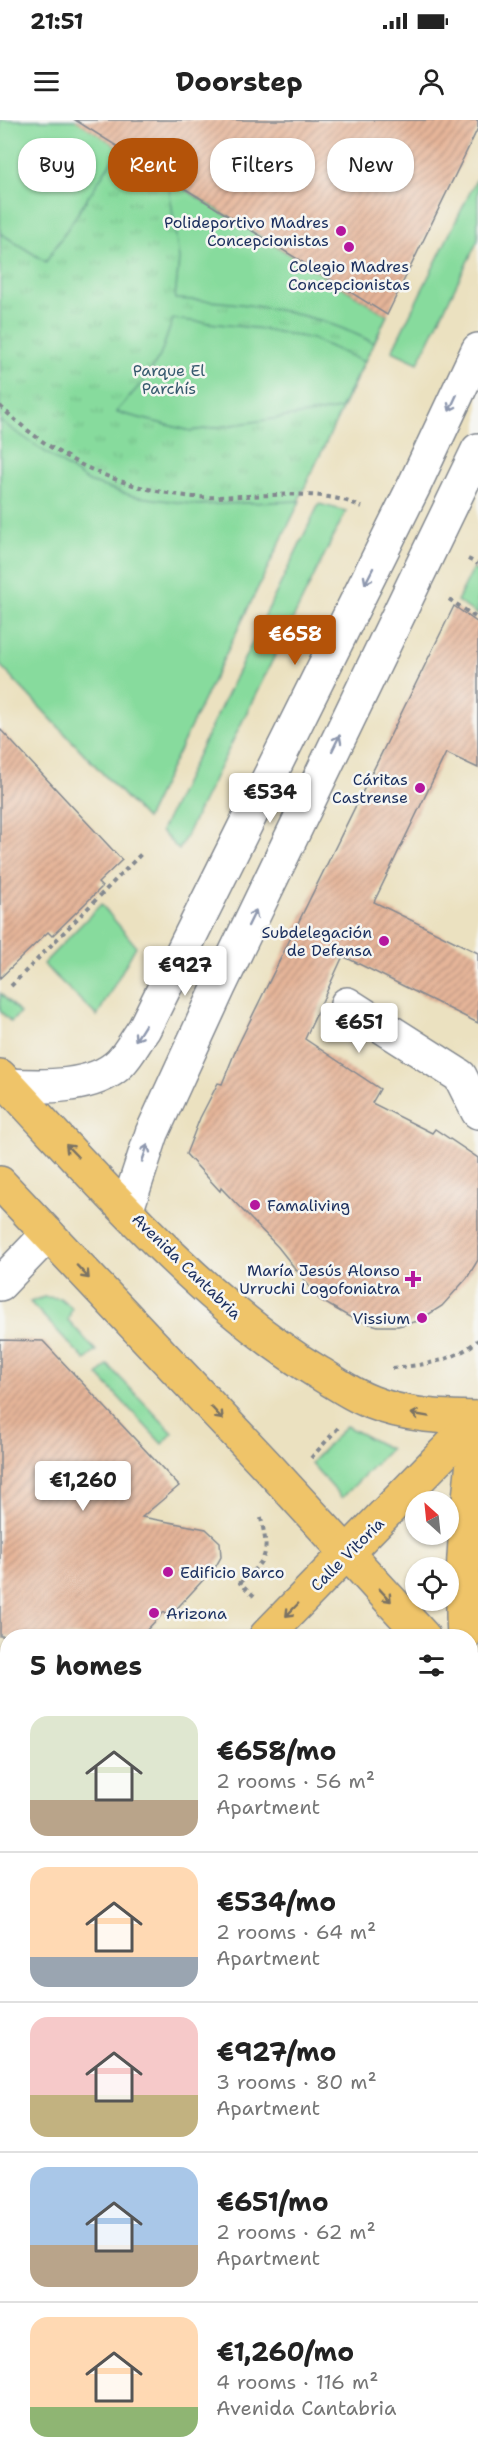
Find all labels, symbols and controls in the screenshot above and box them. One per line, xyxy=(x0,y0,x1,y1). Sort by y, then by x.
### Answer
text: 21:51 xyxy=(30,7,84,36)
text: Doorstep xyxy=(175,63,303,100)
icon: menu xyxy=(30,65,63,98)
icon: person xyxy=(415,65,448,98)
chip: Buy xyxy=(18,138,96,192)
chip: Rent xyxy=(108,138,198,192)
chip: Filters xyxy=(210,138,315,192)
chip: New xyxy=(327,138,414,192)
place label: Polideportivo Madres Concepcionistas xyxy=(164,212,329,251)
marker: Polideportivo Madres Concepcionistas xyxy=(334,224,348,238)
marker: Colegio Madres Concepcionistas xyxy=(342,240,356,254)
place label: Colegio Madres Concepcionistas xyxy=(288,256,410,295)
park label: Parque El Parchís xyxy=(133,360,205,399)
one-way arrow xyxy=(447,393,459,411)
one-way arrow xyxy=(363,566,374,584)
pin: €658 xyxy=(259,615,331,666)
text: €658 xyxy=(268,621,322,647)
one-way arrow xyxy=(331,734,343,752)
place label: Cáritas Castrense xyxy=(332,769,408,808)
pin: €534 xyxy=(234,773,306,824)
text: €534 xyxy=(243,779,297,805)
marker: Cáritas Castrense xyxy=(413,781,427,795)
one-way arrow xyxy=(246,910,258,928)
place label: Subdelegación de Defensa xyxy=(261,922,372,961)
marker: Subdelegación de Defensa xyxy=(377,934,391,948)
pin: €927 xyxy=(149,946,221,997)
text: €927 xyxy=(158,952,212,978)
pin: €651 xyxy=(323,1003,395,1054)
text: €651 xyxy=(335,1009,383,1035)
one-way arrow xyxy=(134,1024,146,1041)
one-way arrow xyxy=(65,1144,79,1159)
one-way arrow xyxy=(141,1144,152,1163)
place label: Famaliving xyxy=(267,1195,350,1216)
marker: Famaliving xyxy=(248,1198,262,1212)
street label: Avenida Cantabria xyxy=(127,1209,246,1324)
place label: María Jesús Alonso Urruchi Logofoniatra xyxy=(239,1260,400,1299)
one-way arrow xyxy=(76,1264,90,1279)
marker: María Jesús Alonso Urruchi Logofoniatra xyxy=(404,1270,422,1288)
place label: Vissium xyxy=(352,1308,410,1329)
marker: Vissium xyxy=(415,1311,429,1325)
one-way arrow xyxy=(210,1406,224,1421)
one-way arrow xyxy=(410,1409,430,1420)
pin: €1,260 xyxy=(34,1461,132,1512)
text: €1,260 xyxy=(49,1467,117,1493)
north arrow xyxy=(405,1491,459,1545)
map controls xyxy=(405,1491,459,1611)
street label: Calle Vitoria xyxy=(306,1513,389,1596)
button: locate xyxy=(405,1557,459,1611)
place label: Edificio Barco xyxy=(180,1562,284,1583)
marker: Edificio Barco xyxy=(161,1565,175,1579)
one-way arrow xyxy=(378,1587,392,1602)
one-way arrow xyxy=(284,1602,299,1617)
place label: Arizona xyxy=(166,1603,227,1624)
marker: Arizona xyxy=(147,1606,161,1620)
text: 5 homes xyxy=(30,1648,142,1683)
icon: filters xyxy=(415,1649,448,1682)
text: €658/mo xyxy=(216,1733,336,1768)
icon: home xyxy=(78,1740,150,1812)
text: 2 rooms · 56 m² xyxy=(216,1768,375,1794)
text: Apartment xyxy=(216,1794,320,1820)
text: €534/mo xyxy=(216,1884,336,1919)
icon: home xyxy=(78,1891,150,1963)
text: 2 rooms · 64 m² xyxy=(216,1919,376,1945)
text: Apartment xyxy=(216,1945,320,1971)
text: €927/mo xyxy=(216,2034,336,2069)
icon: home xyxy=(78,2041,150,2113)
text: 3 rooms · 80 m² xyxy=(216,2069,377,2095)
text: Apartment xyxy=(216,2095,320,2121)
text: €651/mo xyxy=(216,2184,329,2219)
icon: home xyxy=(78,2191,150,2263)
text: 2 rooms · 62 m² xyxy=(216,2219,376,2245)
text: Apartment xyxy=(216,2245,320,2271)
text: €1,260/mo xyxy=(216,2334,354,2369)
icon: home xyxy=(78,2341,150,2413)
text: 4 rooms · 116 m² xyxy=(216,2369,378,2395)
text: Avenida Cantabria xyxy=(216,2395,396,2421)

